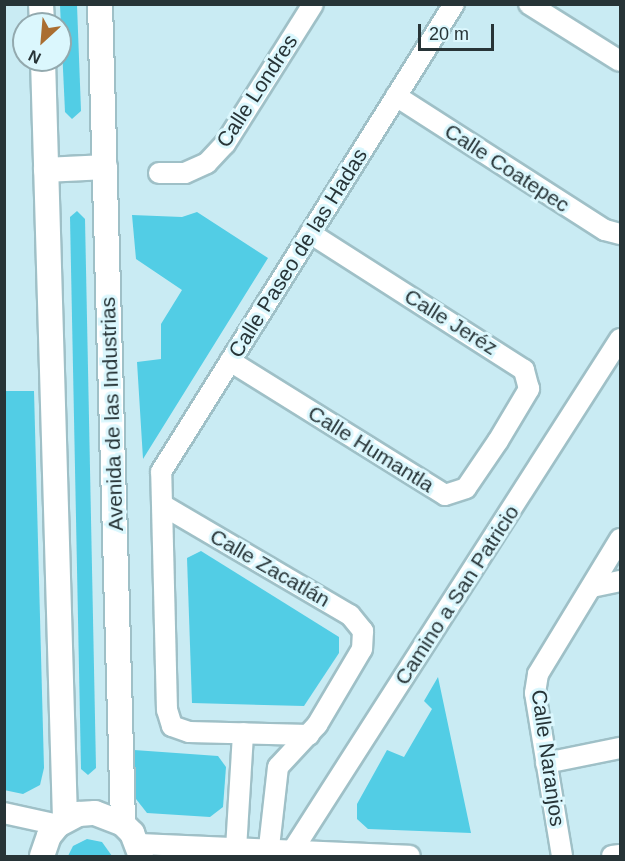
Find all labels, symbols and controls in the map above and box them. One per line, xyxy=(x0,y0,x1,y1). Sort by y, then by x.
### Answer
north arrow xyxy=(12,12,72,72)
scale bar xyxy=(421,12,498,50)
text: 20 m xyxy=(429,24,469,44)
street label: Calle Londres xyxy=(211,30,303,152)
text: N xyxy=(26,47,44,67)
street label: Calle Coatepec xyxy=(440,118,574,218)
street label: Calle Paseo de las Hadas xyxy=(223,144,373,362)
street label: Calle Jeréz xyxy=(400,283,502,361)
street label: Avenida de las Industrias xyxy=(95,297,129,531)
street label: Calle Humantla xyxy=(303,400,439,498)
street label: Camino a San Patricio xyxy=(390,501,524,689)
street label: Calle Zacatlán xyxy=(206,524,334,612)
street label: Calle Naranjos xyxy=(526,688,570,828)

